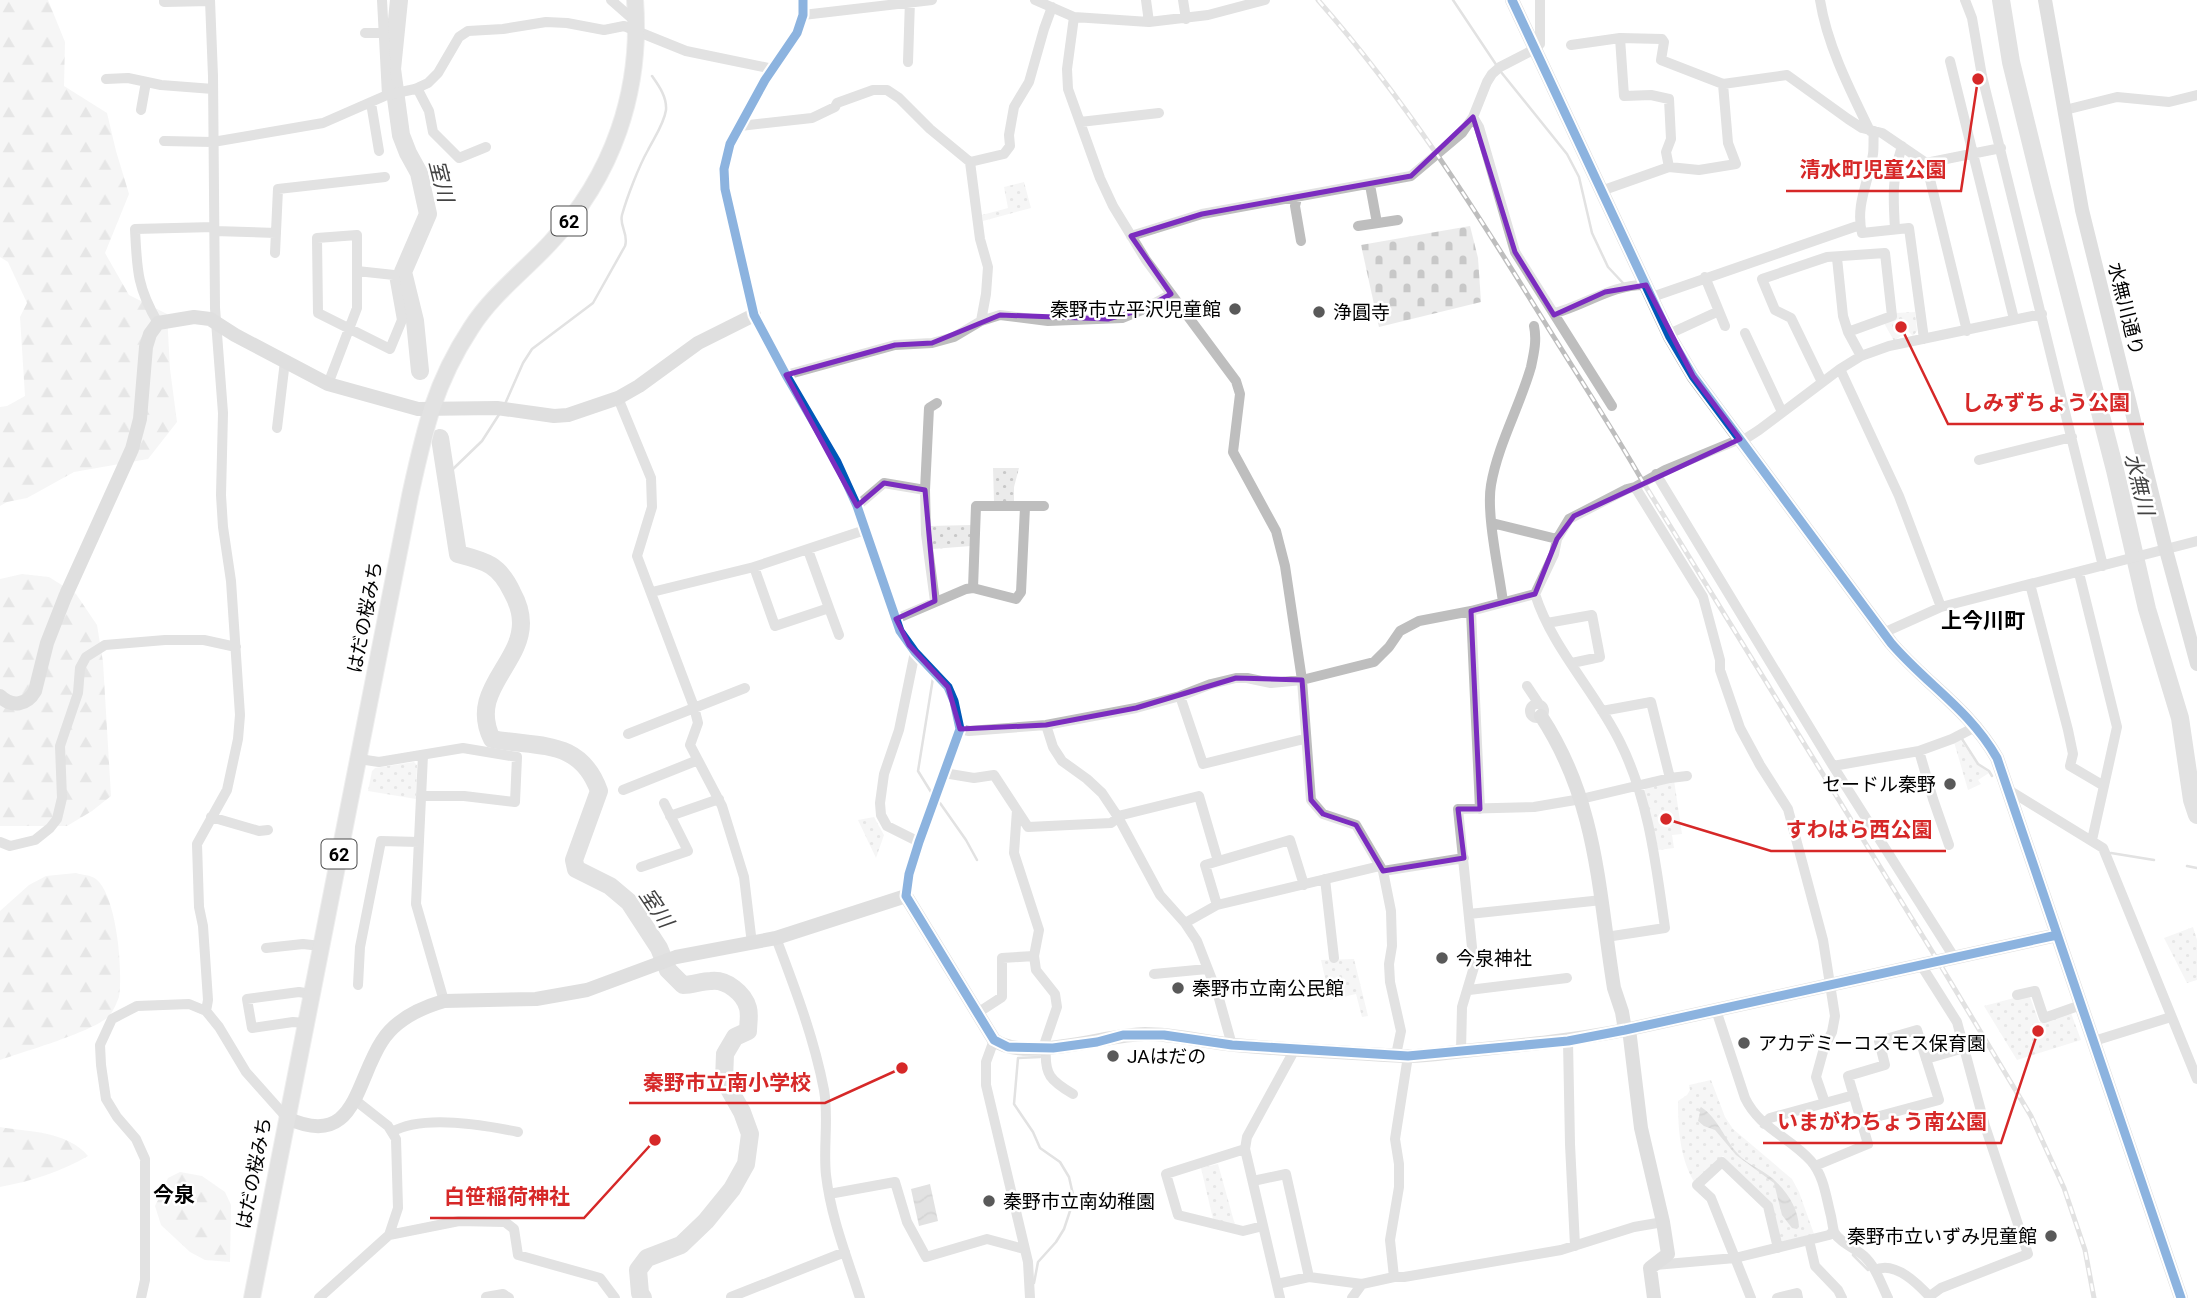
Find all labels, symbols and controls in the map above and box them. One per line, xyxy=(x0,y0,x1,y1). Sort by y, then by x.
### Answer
callout: 清水町児童公園 xyxy=(1786,149,1961,191)
water label: 室川 xyxy=(424,158,458,206)
text: 清水町児童公園 xyxy=(1800,158,1947,182)
road number: 62 xyxy=(552,206,586,236)
street label: 水無川通り xyxy=(2103,260,2149,358)
place label: 秦野市立平沢児童館 xyxy=(1050,298,1221,321)
marker: 秦野市立平沢児童館 xyxy=(1227,301,1243,317)
place label: 浄圓寺 xyxy=(1333,301,1390,324)
marker: 浄圓寺 xyxy=(1311,304,1327,320)
callout: しみずちょう公園 xyxy=(1948,382,2144,424)
text: しみずちょう公園 xyxy=(1962,391,2130,415)
water label: 水無川 xyxy=(2120,451,2159,519)
street label: はだの桜みち xyxy=(343,559,387,675)
district label: 上今川町 xyxy=(1941,609,2025,633)
place label: セードル秦野 xyxy=(1822,773,1936,796)
marker: セードル秦野 xyxy=(1942,776,1958,792)
callout: すわはら西公園 xyxy=(1771,809,1946,851)
text: すわはら西公園 xyxy=(1786,818,1933,842)
road number: 62 xyxy=(322,840,356,868)
water label: 室川 xyxy=(634,884,679,934)
place label: 今泉神社 xyxy=(1456,947,1532,970)
marker: 今泉神社 xyxy=(1434,950,1450,966)
place label: 秦野市立南公民館 xyxy=(1192,977,1344,1000)
marker: 秦野市立南公民館 xyxy=(1170,980,1186,996)
place label: アカデミーコスモス保育園 xyxy=(1758,1032,1986,1055)
marker: アカデミーコスモス保育園 xyxy=(1736,1035,1752,1051)
place label: JAはだの xyxy=(1127,1045,1206,1068)
marker: JAはだの xyxy=(1105,1048,1121,1064)
callout: 秦野市立南小学校 xyxy=(629,1061,825,1103)
text: 秦野市立南小学校 xyxy=(643,1071,811,1095)
callout: いまがわちょう南公園 xyxy=(1763,1101,2001,1143)
text: いまがわちょう南公園 xyxy=(1777,1110,1987,1134)
street label: はだの桜みち xyxy=(232,1115,276,1231)
callout: 白笹稲荷神社 xyxy=(430,1176,584,1218)
district label: 今泉 xyxy=(153,1183,195,1207)
text: 白笹稲荷神社 xyxy=(444,1185,570,1209)
place label: 秦野市立南幼稚園 xyxy=(1003,1190,1155,1213)
marker: 秦野市立南幼稚園 xyxy=(981,1193,997,1209)
place label: 秦野市立いずみ児童館 xyxy=(1847,1225,2037,1248)
marker: 秦野市立いずみ児童館 xyxy=(2043,1228,2059,1244)

